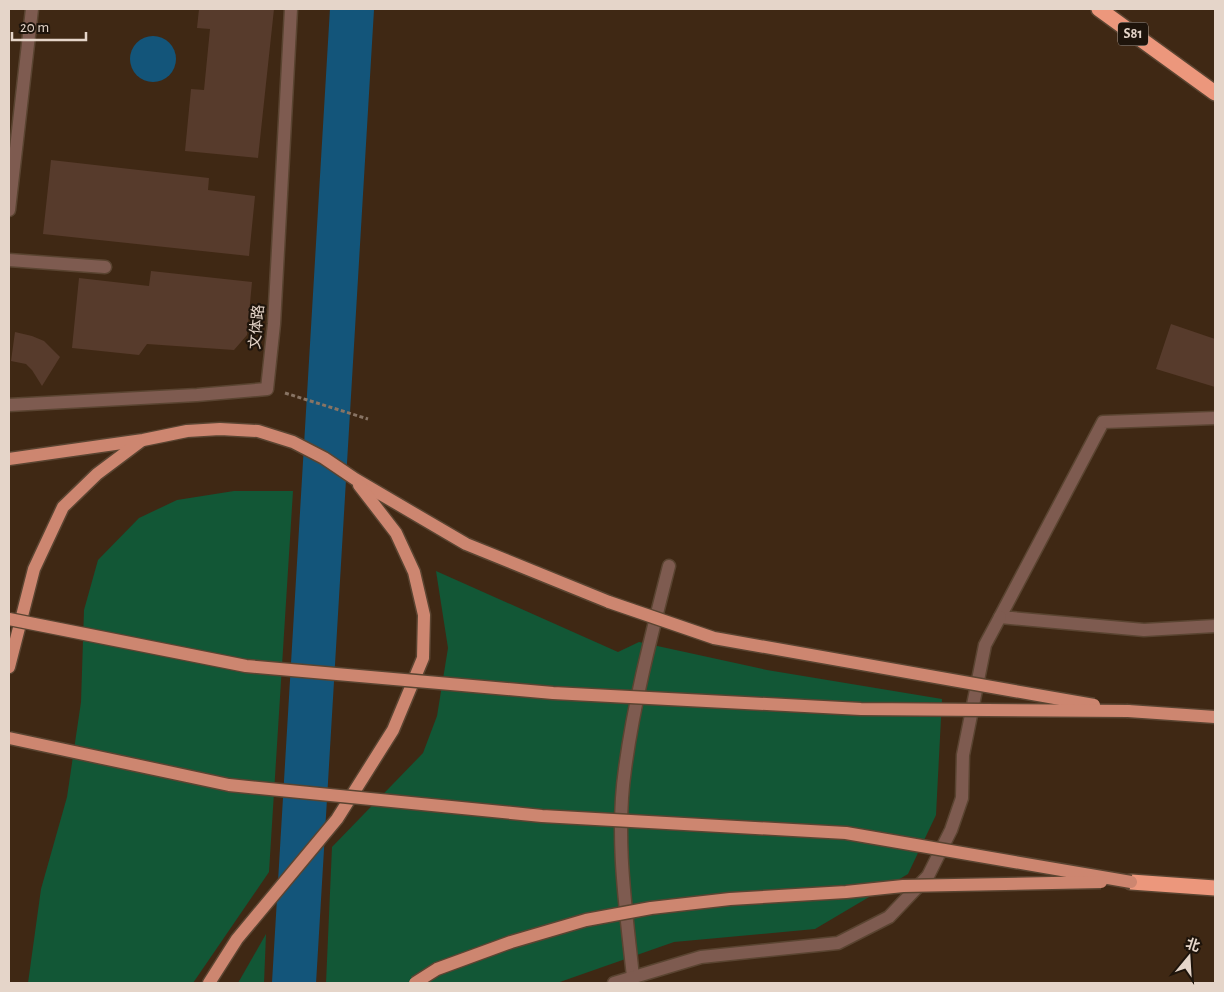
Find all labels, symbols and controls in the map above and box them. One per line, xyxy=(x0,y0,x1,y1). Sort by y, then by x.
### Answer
scale bar xyxy=(12,10,86,42)
text: 20 m xyxy=(20,20,49,35)
road number: S81 xyxy=(1118,22,1148,46)
street label: 文体路 xyxy=(247,304,266,350)
north arrow xyxy=(1164,932,1214,982)
text: 北 xyxy=(1184,936,1202,954)

